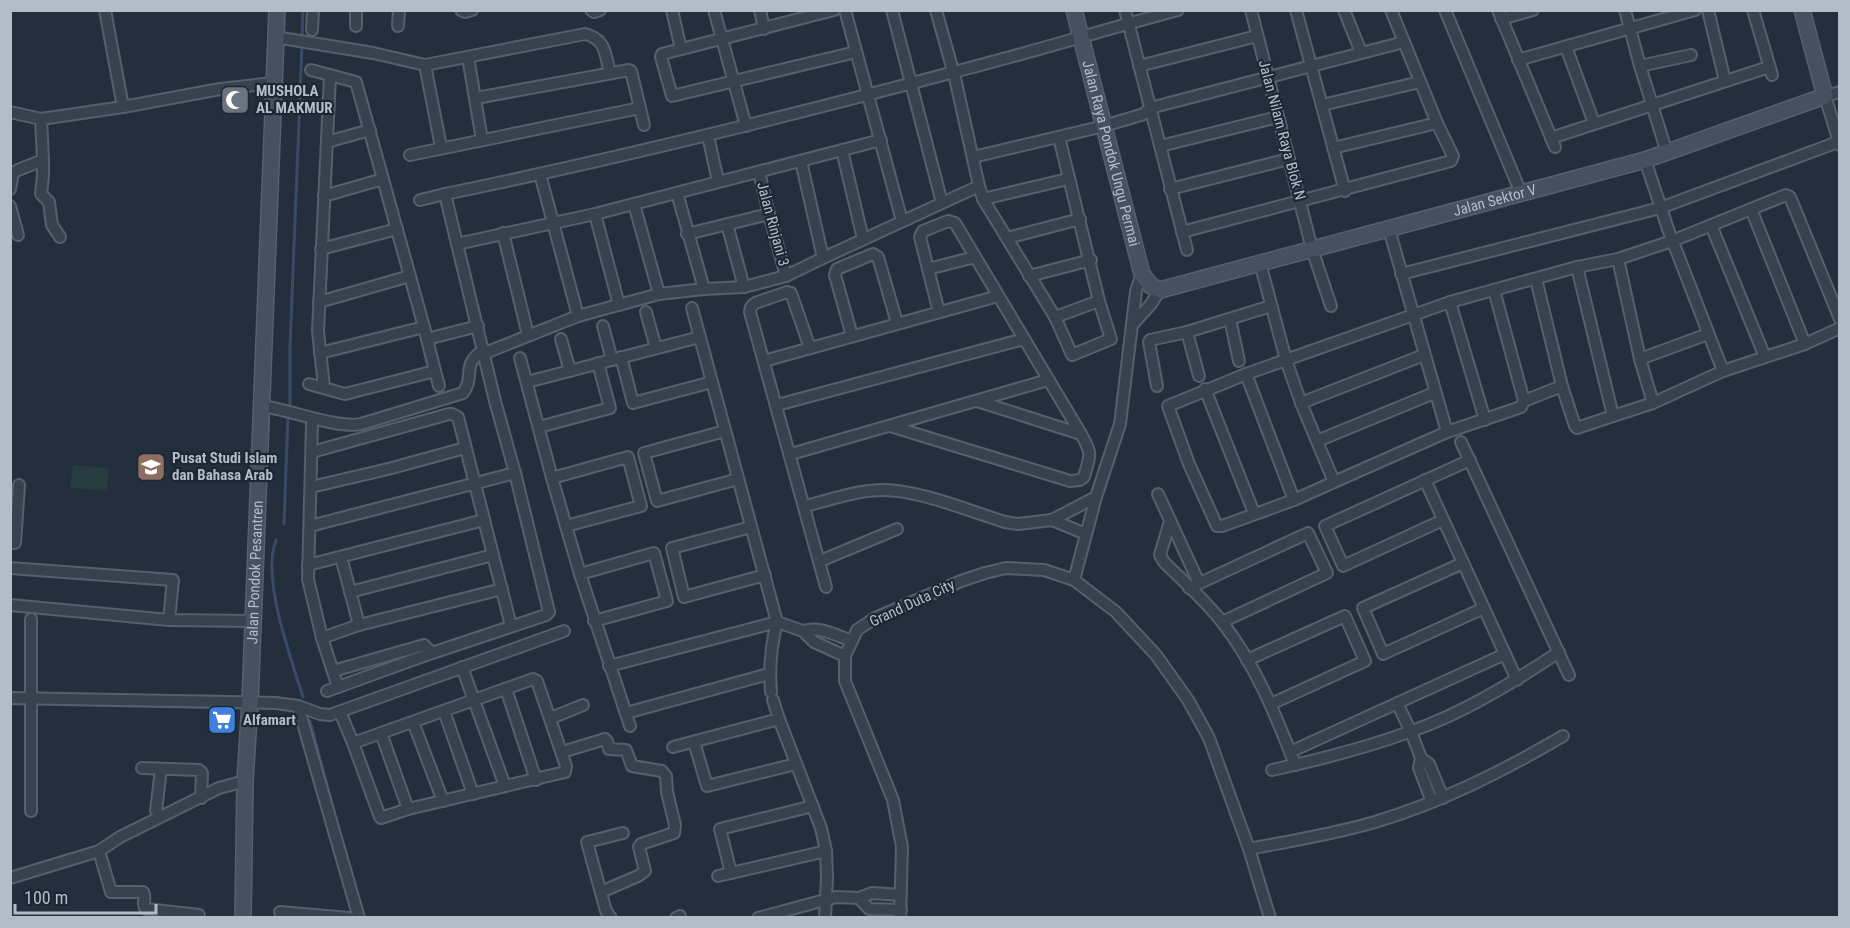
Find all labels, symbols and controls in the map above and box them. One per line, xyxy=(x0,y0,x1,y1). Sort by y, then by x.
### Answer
street label: Jalan Raya Pondok Ungu Permai xyxy=(1078,58,1144,248)
street label: Jalan Nilam Raya Blok N xyxy=(1255,58,1309,202)
place label: MUSHOLA AL MAKMUR xyxy=(256,82,333,117)
mosque icon: MUSHOLA AL MAKMUR xyxy=(219,84,251,116)
street label: Jalan Rinjani 3 xyxy=(753,180,793,268)
street label: Jalan Sektor V xyxy=(1451,180,1539,220)
place label: Pusat Studi Islam dan Bahasa Arab xyxy=(172,449,277,484)
school or university icon: Pusat Studi Islam dan Bahasa Arab xyxy=(135,451,167,483)
street label: Jalan Pondok Pesantren xyxy=(243,500,267,644)
street label: Grand Duta City xyxy=(867,575,957,631)
supermarket icon: Alfamart xyxy=(206,704,238,736)
place label: Alfamart xyxy=(243,711,296,729)
scale bar xyxy=(15,877,156,915)
text: 100 m xyxy=(24,887,68,908)

